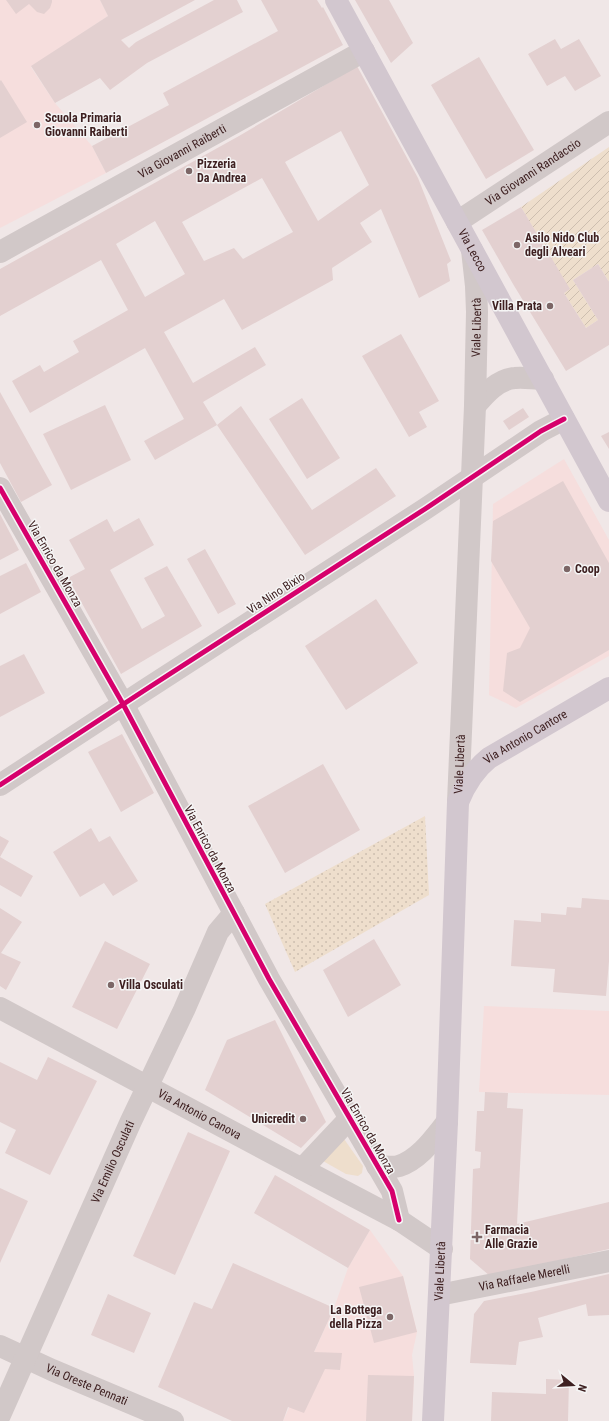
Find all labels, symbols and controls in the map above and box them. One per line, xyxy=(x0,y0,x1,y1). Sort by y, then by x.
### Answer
place label: Scuola Primaria Giovanni Raiberti xyxy=(45,111,127,139)
marker: Scuola Primaria Giovanni Raiberti xyxy=(32,120,42,130)
street label: Via Giovanni Raiberti xyxy=(136,122,229,181)
street label: Via Giovanni Randaccio xyxy=(483,136,583,208)
place label: Pizzeria Da Andrea xyxy=(197,157,247,185)
marker: Pizzeria Da Andrea xyxy=(184,166,194,176)
street label: Via Lecco xyxy=(455,226,490,274)
place label: Asilo Nido Club degli Alveari xyxy=(525,231,599,259)
marker: Asilo Nido Club degli Alveari xyxy=(512,240,522,250)
street label: Viale Libertà xyxy=(469,297,484,357)
place label: Villa Prata xyxy=(492,299,542,313)
marker: Villa Prata xyxy=(545,301,555,311)
street label: Via Enrico da Monza xyxy=(25,519,85,610)
place label: Coop xyxy=(575,562,600,576)
marker: Coop xyxy=(562,564,572,574)
street label: Via Nino Bixio xyxy=(244,569,308,617)
street label: Via Antonio Cantore xyxy=(480,707,570,767)
street label: Viale Libertà xyxy=(451,734,468,794)
street label: Via Enrico da Monza xyxy=(181,803,239,895)
place label: Villa Osculati xyxy=(119,978,183,992)
marker: Villa Osculati xyxy=(106,980,116,990)
street label: Via Antonio Canova xyxy=(155,1086,244,1142)
street label: Via Enrico da Monza xyxy=(338,1086,398,1177)
place label: Unicredit xyxy=(251,1112,295,1126)
marker: Unicredit xyxy=(298,1114,308,1124)
street label: Via Emilio Osculati xyxy=(88,1118,137,1205)
place label: Farmacia Alle Grazie xyxy=(485,1223,538,1251)
marker: Farmacia Alle Grazie xyxy=(472,1232,482,1242)
street label: Viale Libertà xyxy=(432,1241,448,1301)
street label: Via Raffaele Merelli xyxy=(478,1262,571,1294)
place label: La Bottega della Pizza xyxy=(329,1303,382,1331)
marker: La Bottega della Pizza xyxy=(385,1312,395,1322)
street label: Via Oreste Pennati xyxy=(43,1361,130,1408)
north arrow xyxy=(553,1365,593,1405)
text: N xyxy=(575,1383,589,1393)

